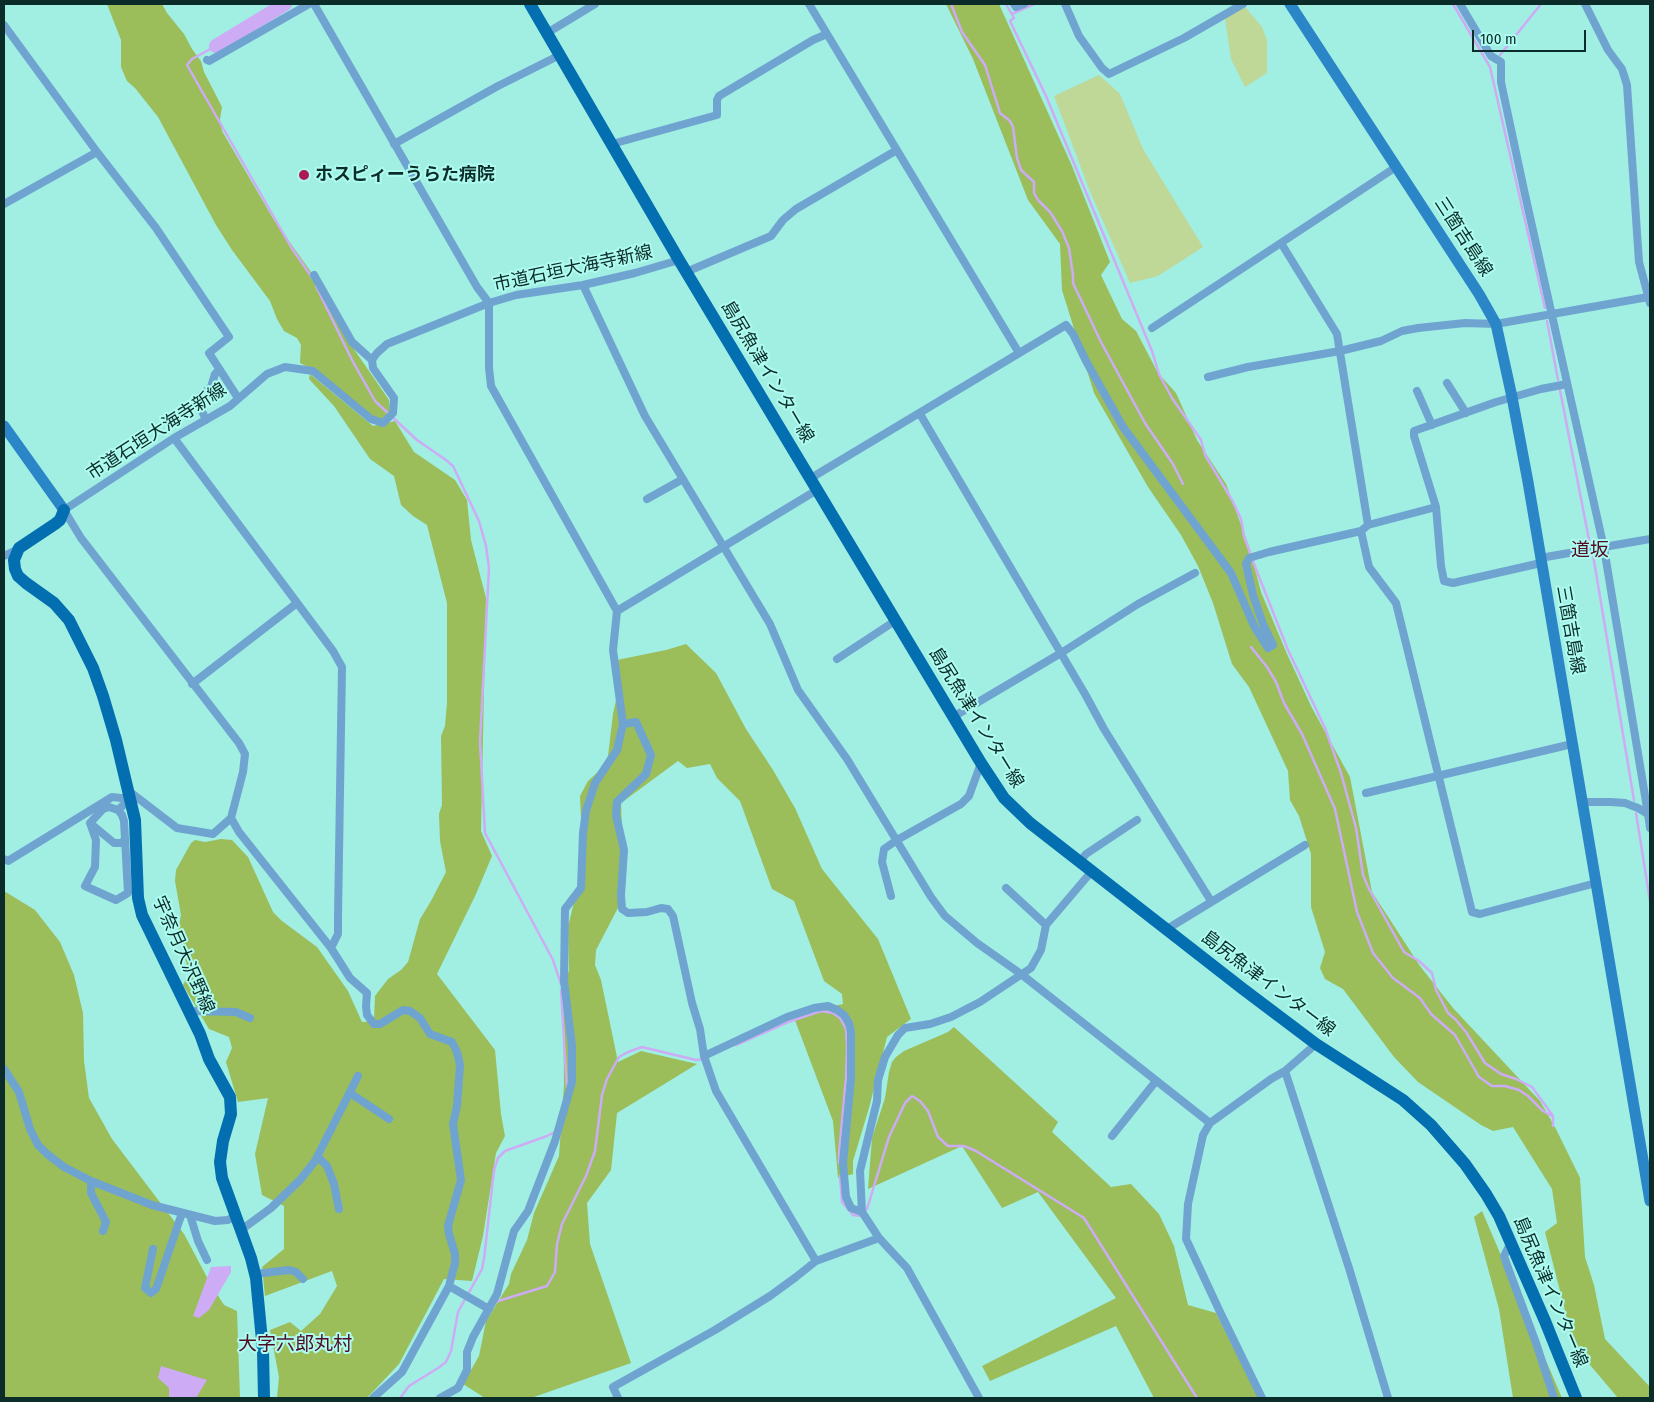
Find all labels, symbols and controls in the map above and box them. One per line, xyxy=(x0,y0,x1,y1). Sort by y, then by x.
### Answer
scale bar xyxy=(1474,20,1588,52)
text: 100 m xyxy=(1480,30,1517,48)
place label: ホスピィーうらた病院 xyxy=(315,164,495,186)
marker: ホスピィーうらた病院 xyxy=(297,168,311,182)
street label: 三箇吉島線 xyxy=(1429,193,1497,281)
street label: 市道石垣大海寺新線 xyxy=(492,242,654,296)
street label: 島尻魚津インター線 xyxy=(716,297,818,447)
street label: 市道石垣大海寺新線 xyxy=(83,379,231,485)
district label: 道坂 xyxy=(1571,540,1609,562)
street label: 三箇吉島線 xyxy=(1552,584,1588,676)
street label: 島尻魚津インター線 xyxy=(924,644,1028,792)
street label: 宇奈月大沢野線 xyxy=(148,893,218,1017)
street label: 島尻魚津インター線 xyxy=(1197,927,1339,1041)
street label: 島尻魚津インター線 xyxy=(1508,1213,1592,1371)
district label: 大字六郎丸村 xyxy=(238,1334,352,1356)

